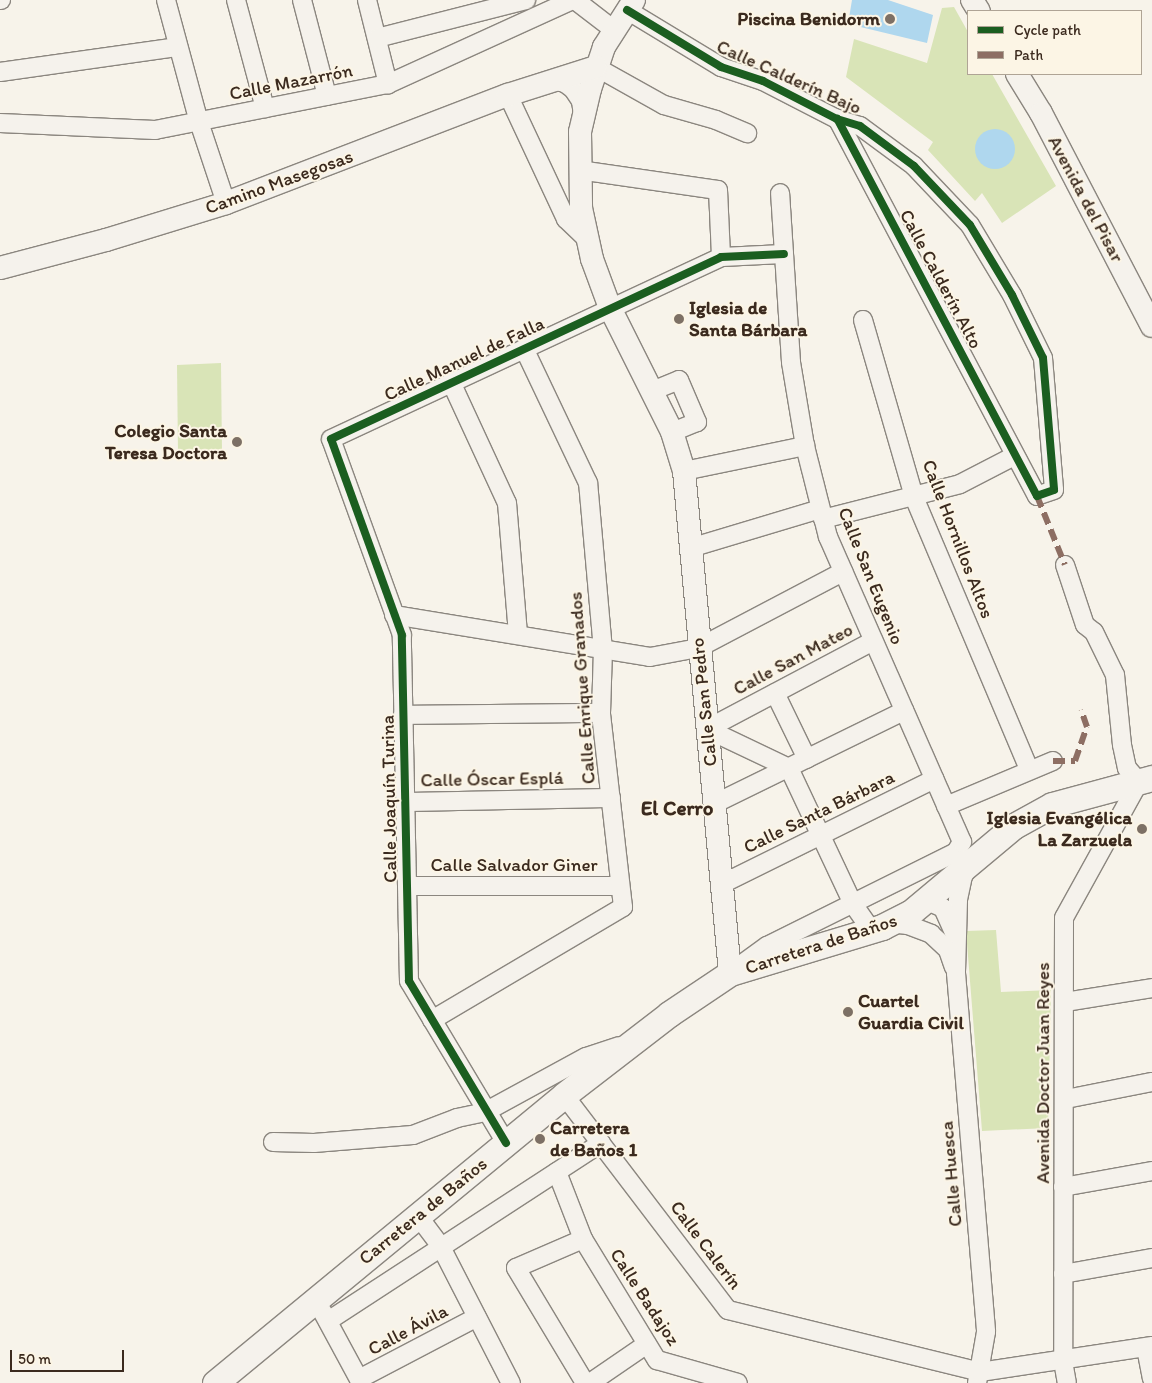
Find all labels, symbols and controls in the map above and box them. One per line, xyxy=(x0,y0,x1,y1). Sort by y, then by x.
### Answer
place label: Piscina Benidorm xyxy=(737,8,880,30)
legend xyxy=(967,10,1142,75)
marker: Piscina Benidorm xyxy=(884,13,896,25)
text: Cycle path xyxy=(1014,21,1081,39)
street label: Calle Calderín Bajo xyxy=(713,35,865,119)
text: Path xyxy=(1014,46,1043,64)
street label: Calle Mazarrón xyxy=(228,59,354,105)
street label: Avenida del Pisar xyxy=(1043,132,1129,266)
street label: Camino Masegosas xyxy=(202,145,356,219)
street label: Calle Calderín Alto xyxy=(895,205,987,353)
place label: Iglesia de Santa Bárbara xyxy=(689,297,807,341)
street label: Calle Manuel de Falla xyxy=(380,312,548,406)
marker: Iglesia de Santa Bárbara xyxy=(673,313,685,325)
place label: Colegio Santa Teresa Doctora xyxy=(105,420,227,464)
marker: Colegio Santa Teresa Doctora xyxy=(231,436,243,448)
street label: Calle Hornillos Altos xyxy=(917,457,999,621)
street label: Calle San Eugenio xyxy=(833,504,909,648)
street label: Calle Enrique Granados xyxy=(564,592,600,784)
street label: Calle San Mateo xyxy=(729,618,857,700)
street label: Calle San Pedro xyxy=(686,637,722,767)
street label: Calle Joaquín Turina xyxy=(376,716,402,882)
street label: Calle Óscar Esplá xyxy=(421,766,563,792)
street label: Calle Santa Bárbara xyxy=(740,766,898,858)
district label: El Cerro xyxy=(641,795,713,821)
place label: Iglesia Evangélica La Zarzuela xyxy=(987,807,1132,851)
marker: Iglesia Evangélica La Zarzuela xyxy=(1136,823,1148,835)
street label: Calle Salvador Giner xyxy=(431,854,597,876)
street label: Carretera de Baños xyxy=(742,909,900,979)
street label: Avenida Doctor Juan Reyes xyxy=(1032,963,1054,1183)
place label: Cuartel Guardia Civil xyxy=(858,990,964,1034)
marker: Cuartel Guardia Civil xyxy=(842,1006,854,1018)
place label: Carretera de Baños 1 xyxy=(550,1117,638,1161)
street label: Calle Huesca xyxy=(935,1120,967,1228)
marker: Carretera de Baños 1 xyxy=(534,1133,546,1145)
street label: Carretera de Baños xyxy=(354,1152,492,1270)
street label: Calle Calerín xyxy=(665,1196,747,1294)
street label: Calle Badajoz xyxy=(605,1244,685,1350)
street label: Calle Ávila xyxy=(364,1300,452,1360)
scale bar xyxy=(12,1340,126,1372)
text: 50 m xyxy=(18,1350,51,1368)

